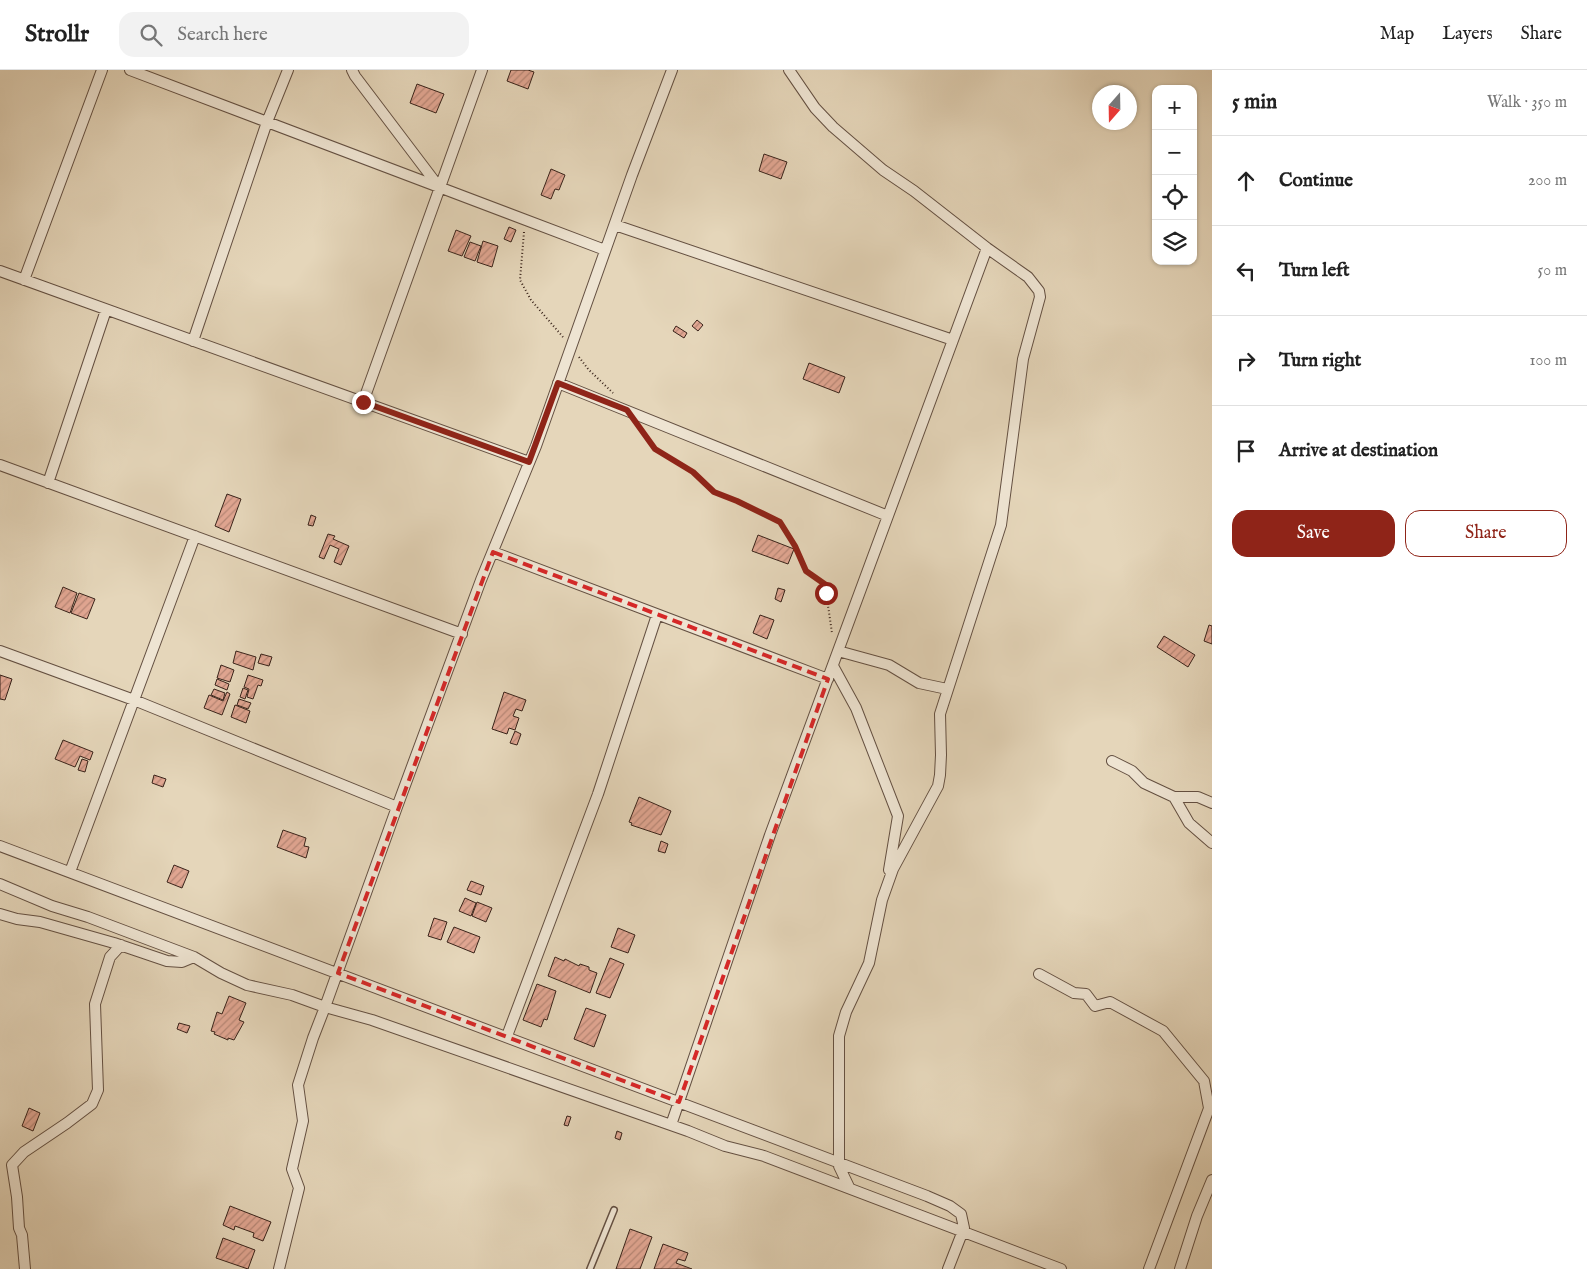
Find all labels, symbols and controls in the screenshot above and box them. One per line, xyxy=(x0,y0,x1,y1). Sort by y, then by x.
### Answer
search box xyxy=(119,12,469,57)
text: Strollr xyxy=(25,19,89,50)
icon: search xyxy=(137,21,165,49)
text: Search here xyxy=(177,23,268,47)
text: Map xyxy=(1380,23,1414,46)
text: Layers xyxy=(1442,23,1493,46)
text: Share xyxy=(1521,23,1562,46)
north arrow xyxy=(1092,85,1137,130)
map controls xyxy=(1152,85,1197,265)
button: + xyxy=(1152,85,1197,130)
text: 5 min xyxy=(1232,89,1277,116)
text: Walk · 350 m xyxy=(1487,93,1567,113)
button: − xyxy=(1152,130,1197,175)
icon: ahead xyxy=(1232,167,1260,195)
text: Continue xyxy=(1279,169,1353,193)
text: 200 m xyxy=(1528,171,1567,191)
button: locate xyxy=(1152,175,1197,220)
button: layers xyxy=(1152,220,1197,265)
icon: left xyxy=(1232,257,1260,285)
text: Turn left xyxy=(1279,259,1350,283)
text: 50 m xyxy=(1538,261,1567,281)
icon: right xyxy=(1232,347,1260,375)
text: Turn right xyxy=(1279,349,1361,373)
text: 100 m xyxy=(1530,351,1567,371)
route end xyxy=(352,391,375,414)
icon: arrive xyxy=(1232,437,1260,465)
text: Arrive at destination xyxy=(1279,439,1438,463)
button: Save xyxy=(1232,510,1395,557)
button: Share xyxy=(1405,510,1567,557)
route start xyxy=(815,582,838,605)

